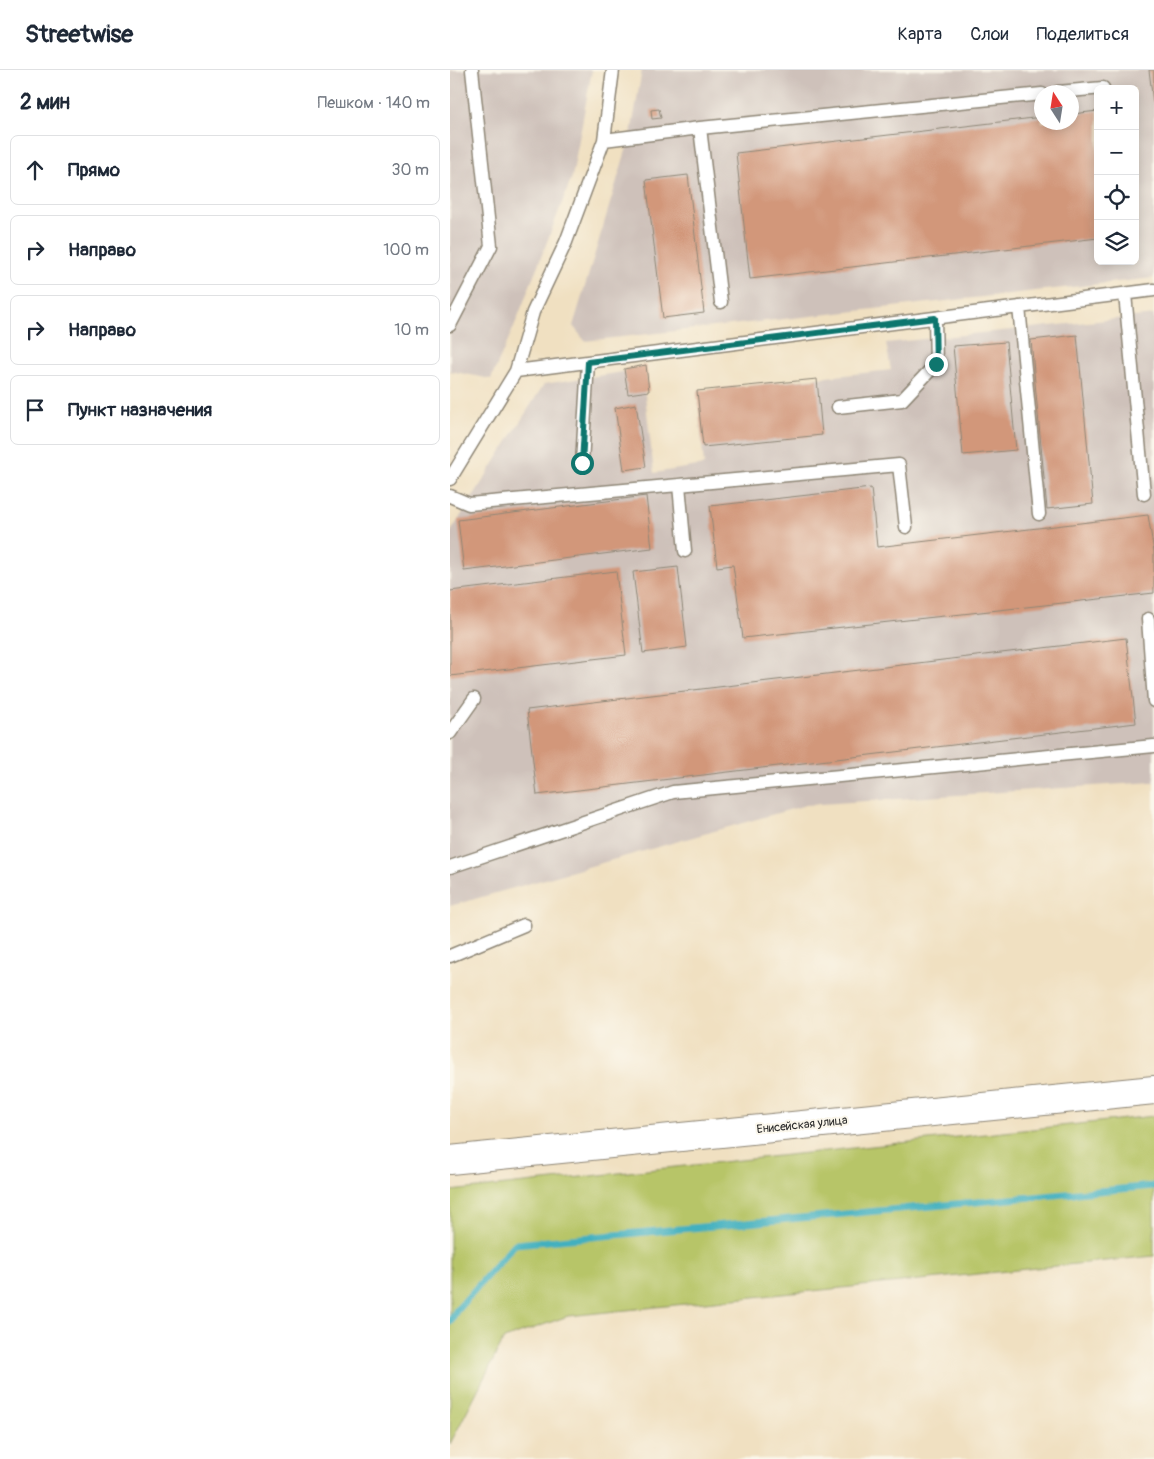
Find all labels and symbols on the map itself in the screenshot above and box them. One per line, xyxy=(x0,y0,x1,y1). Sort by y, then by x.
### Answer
north arrow xyxy=(1034,85,1079,130)
route end xyxy=(925,353,948,376)
route start xyxy=(571,452,594,475)
street label: Енисейская улица xyxy=(756,1113,849,1137)

